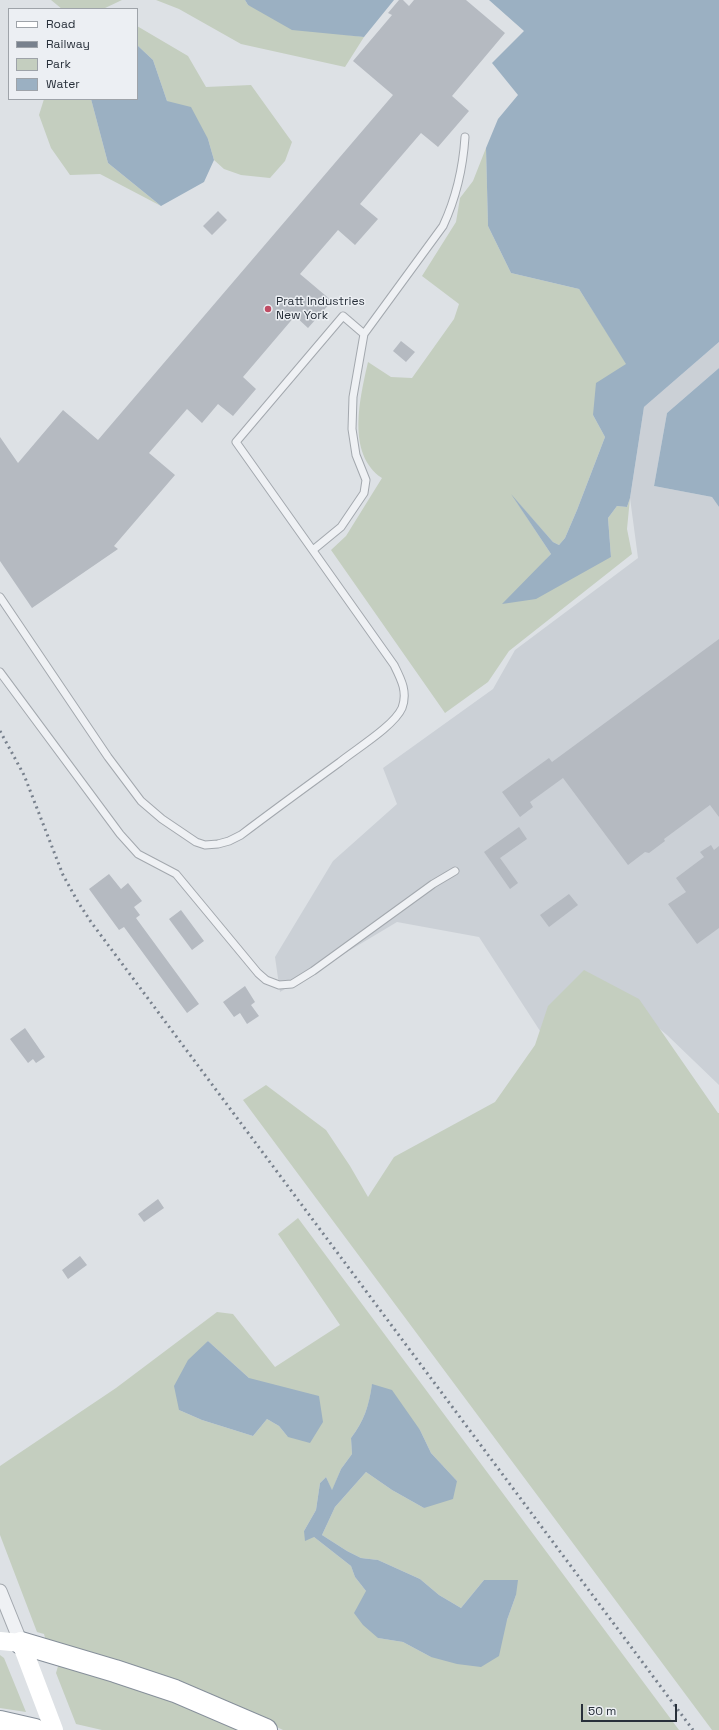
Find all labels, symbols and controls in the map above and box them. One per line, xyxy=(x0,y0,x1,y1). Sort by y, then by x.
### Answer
legend xyxy=(8,8,138,100)
text: Road xyxy=(46,16,75,32)
text: Railway xyxy=(46,36,90,52)
text: Park xyxy=(46,56,71,72)
text: Water xyxy=(46,76,80,92)
place label: Pratt Industries New York xyxy=(276,295,365,323)
marker: Pratt Industries New York xyxy=(263,304,273,314)
scale bar xyxy=(583,1696,679,1722)
text: 50 m xyxy=(588,1703,616,1719)

